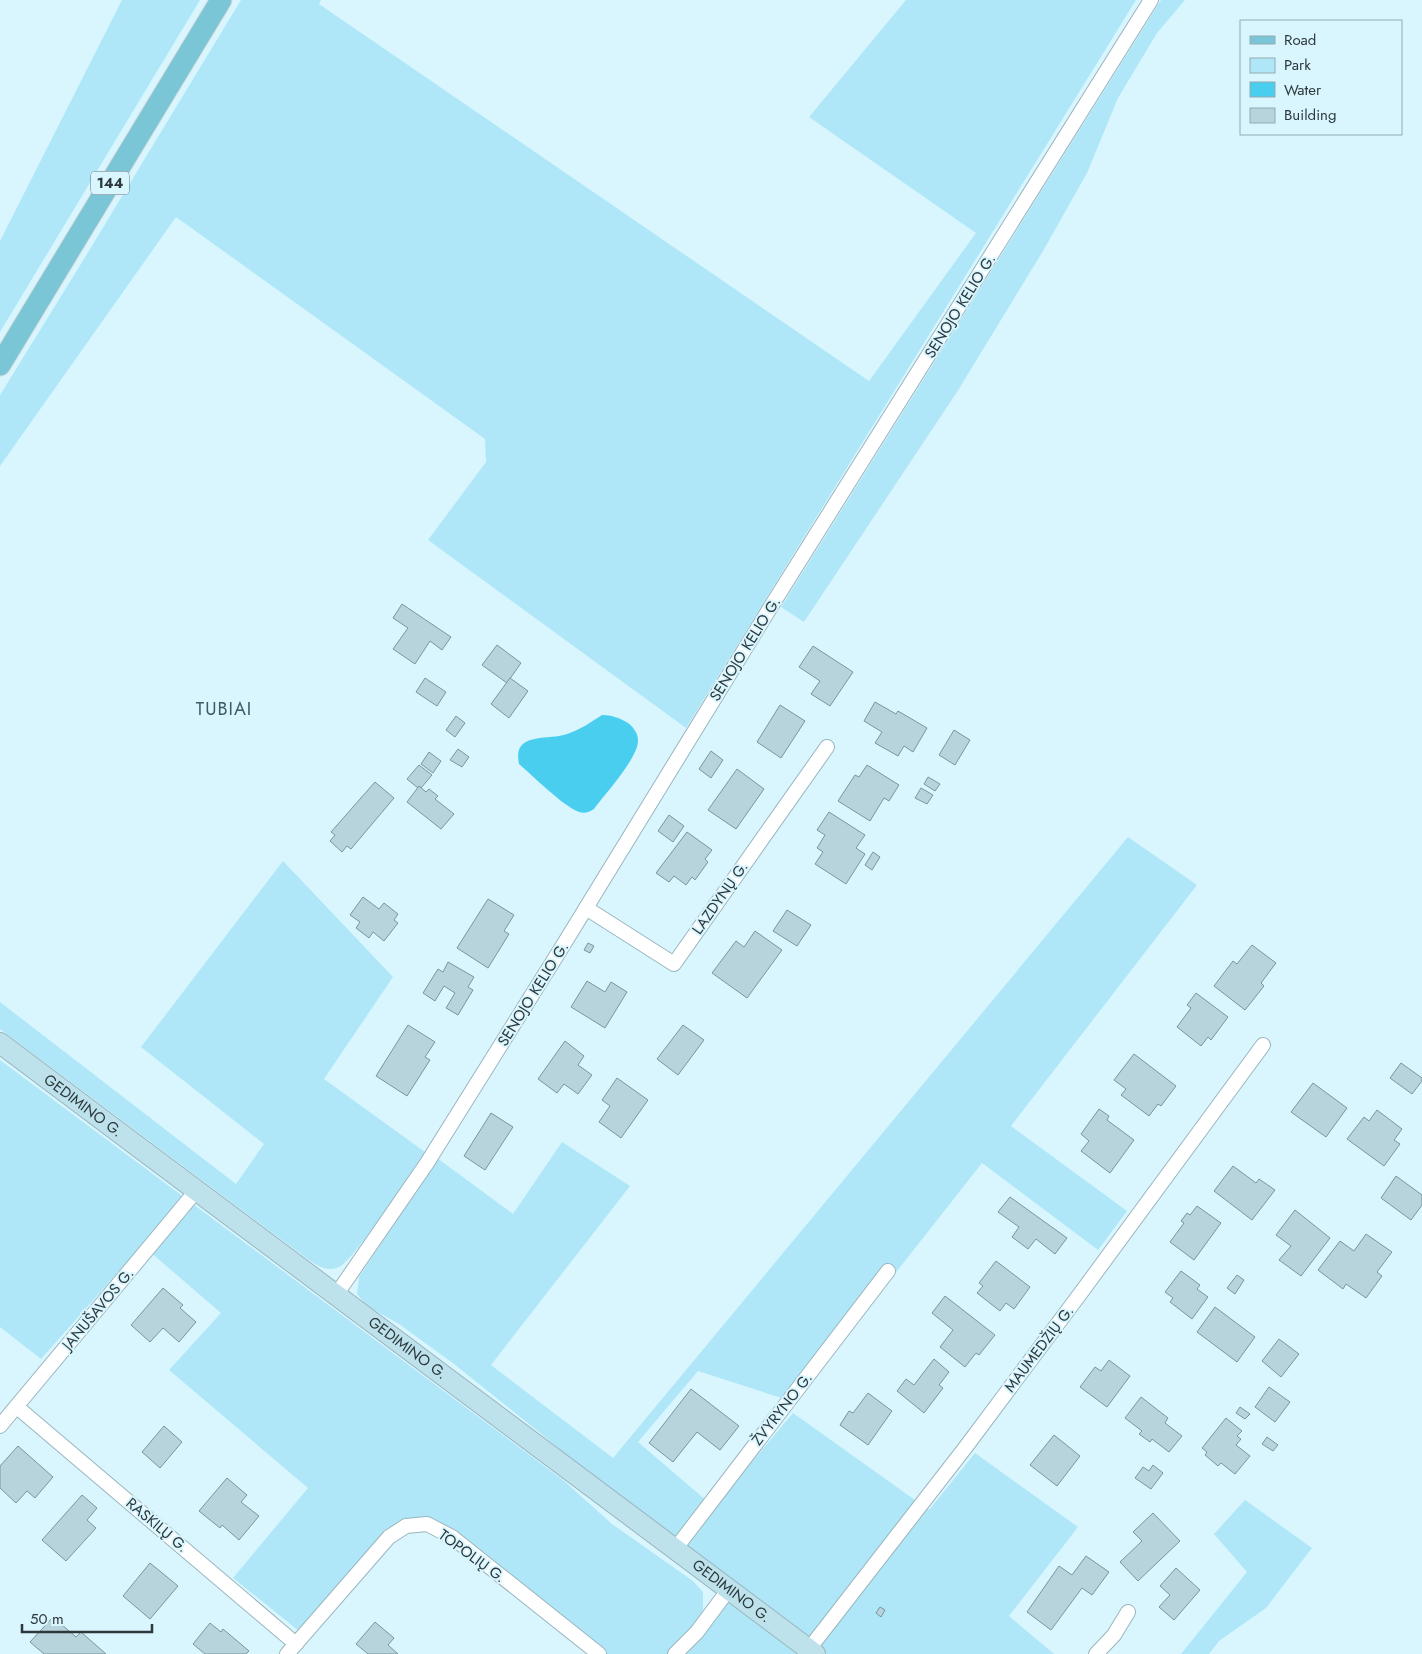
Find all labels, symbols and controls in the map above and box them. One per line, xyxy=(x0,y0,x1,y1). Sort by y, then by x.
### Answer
legend xyxy=(1240,20,1402,135)
text: Road xyxy=(1284,29,1316,51)
text: Park xyxy=(1284,54,1311,76)
text: Water xyxy=(1284,79,1322,101)
text: Building xyxy=(1284,104,1336,126)
road number: 144 xyxy=(91,172,129,194)
street label: SENOJO KELIO G. xyxy=(919,250,1001,362)
street label: SENOJO KELIO G. xyxy=(704,593,786,705)
district label: TUBIAI xyxy=(196,696,252,722)
street label: LAZDYNŲ G. xyxy=(687,857,753,939)
street label: SENOJO KELIO G. xyxy=(492,938,574,1050)
street label: GEDIMINO G. xyxy=(39,1069,127,1142)
street label: JANUŠAVOS G. xyxy=(56,1263,139,1356)
street label: MAUMEDŽIŲ G. xyxy=(999,1301,1079,1397)
street label: GEDIMINO G. xyxy=(364,1311,452,1385)
street label: ŽVYRYNO G. xyxy=(746,1368,818,1450)
street label: RASKILŲ G. xyxy=(121,1492,193,1558)
street label: TOPOLIŲ G. xyxy=(434,1524,510,1588)
street label: GEDIMINO G. xyxy=(688,1554,775,1628)
scale bar xyxy=(22,1602,152,1634)
text: 50 m xyxy=(30,1608,64,1630)

